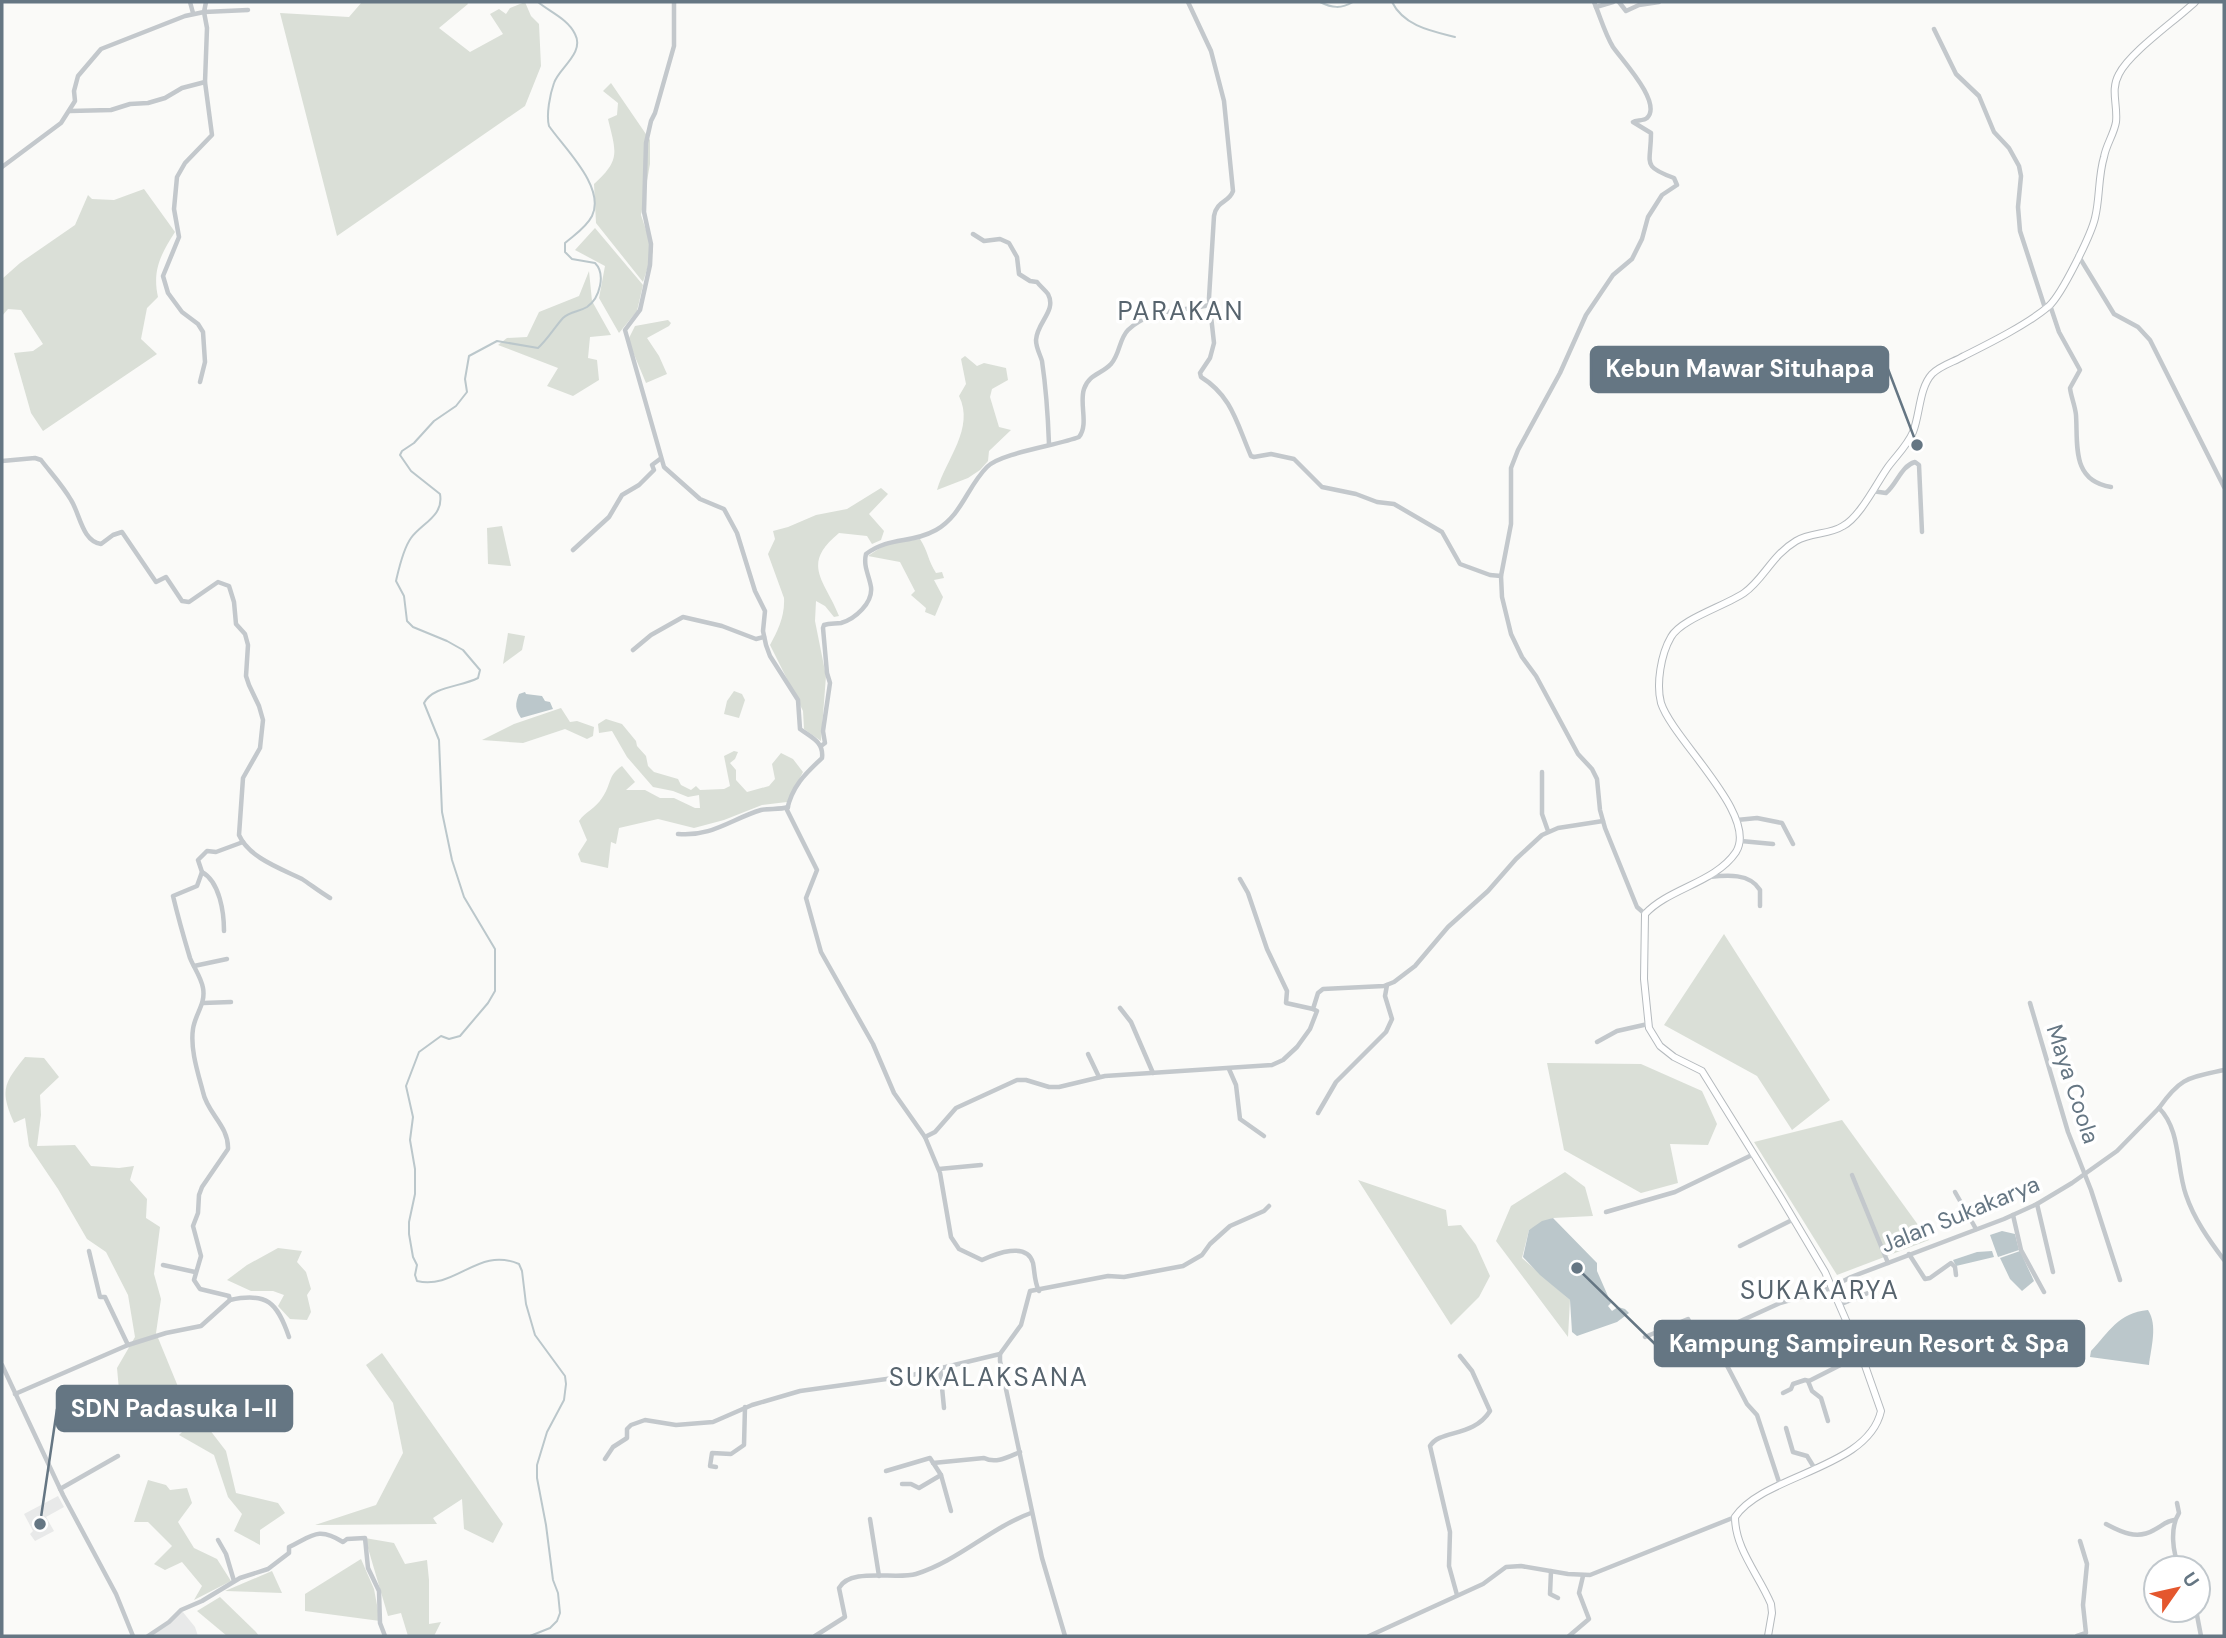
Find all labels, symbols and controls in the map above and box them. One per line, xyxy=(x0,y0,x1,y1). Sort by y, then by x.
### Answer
district label: PARAKAN xyxy=(1117,294,1245,328)
callout: Kebun Mawar Situhapa xyxy=(1591,347,1888,392)
text: Kebun Mawar Situhapa xyxy=(1606,353,1874,384)
street label: Maya Coola xyxy=(2040,1021,2106,1147)
street label: Jalan Sukakarya xyxy=(1876,1169,2044,1259)
district label: SUKAKARYA xyxy=(1740,1273,1900,1307)
callout: Kampung Sampireun Resort & Spa xyxy=(1655,1321,2084,1366)
text: Kampung Sampireun Resort & Spa xyxy=(1669,1328,2069,1359)
district label: SUKALAKSANA xyxy=(889,1360,1089,1394)
callout: SDN Padasuka I-II xyxy=(57,1386,292,1431)
text: SDN Padasuka I-II xyxy=(71,1393,277,1424)
north arrow xyxy=(2142,1554,2212,1624)
text: U xyxy=(2177,1567,2205,1592)

